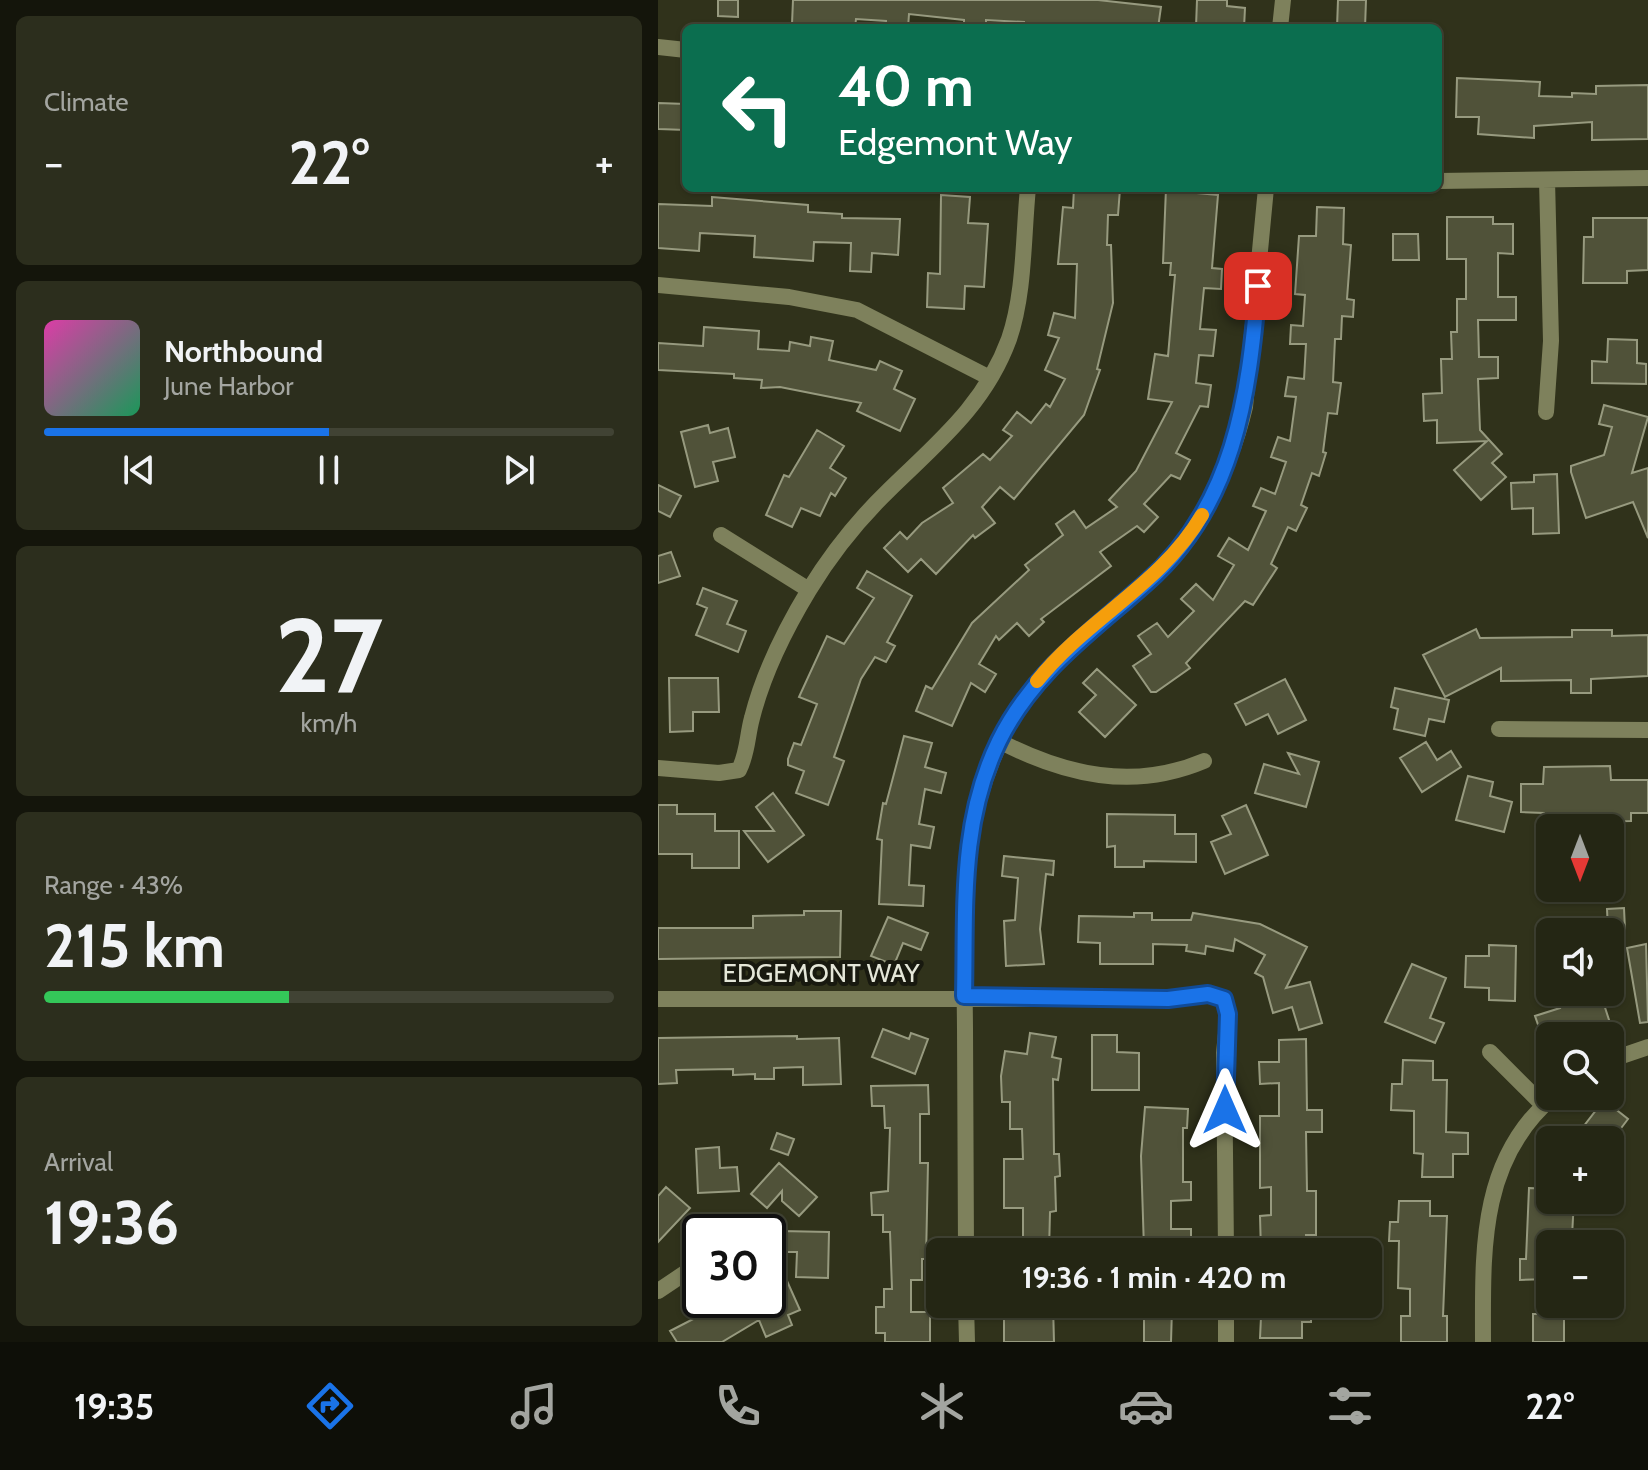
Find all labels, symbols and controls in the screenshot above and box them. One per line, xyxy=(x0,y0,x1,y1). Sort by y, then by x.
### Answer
text: 40 m xyxy=(838,52,974,120)
icon: left xyxy=(706,56,810,160)
text: Climate xyxy=(44,86,129,118)
text: Edgemont Way xyxy=(838,120,1073,164)
text: 22° xyxy=(289,126,369,199)
text: − xyxy=(44,136,63,189)
text: + xyxy=(595,136,614,189)
pin xyxy=(1224,252,1292,320)
icon: arrive xyxy=(1236,264,1280,308)
text: Northbound xyxy=(164,333,323,370)
text: June Harbor xyxy=(164,370,293,402)
icon: previous xyxy=(117,448,161,492)
icon: pause xyxy=(307,448,351,492)
icon: next xyxy=(497,448,541,492)
text: 27 xyxy=(275,592,383,718)
text: km/h xyxy=(301,707,357,739)
north arrow xyxy=(1536,814,1624,902)
map controls xyxy=(1536,814,1624,1318)
text: Range · 43% xyxy=(44,869,183,901)
text: 215 km xyxy=(44,909,225,982)
button: sound xyxy=(1536,918,1624,1006)
street label: EDGEMONT WAY xyxy=(723,957,920,989)
button: search xyxy=(1536,1022,1624,1110)
position arrow xyxy=(1183,1068,1267,1152)
button: + xyxy=(1536,1126,1624,1214)
text: Arrival xyxy=(44,1146,113,1178)
text: 19:36 xyxy=(44,1186,179,1259)
speed limit sign: 30 xyxy=(682,1214,786,1318)
button: − xyxy=(1536,1230,1624,1318)
text: 19:36 · 1 min · 420 m xyxy=(1022,1259,1286,1296)
icon: directions xyxy=(302,1378,358,1434)
icon: music xyxy=(506,1378,562,1434)
icon: phone xyxy=(710,1378,766,1434)
icon: climate xyxy=(914,1378,970,1434)
icon: car xyxy=(1118,1378,1174,1434)
icon: filters xyxy=(1322,1378,1378,1434)
text: 19:35 xyxy=(74,1384,154,1428)
text: 22° xyxy=(1526,1384,1574,1428)

